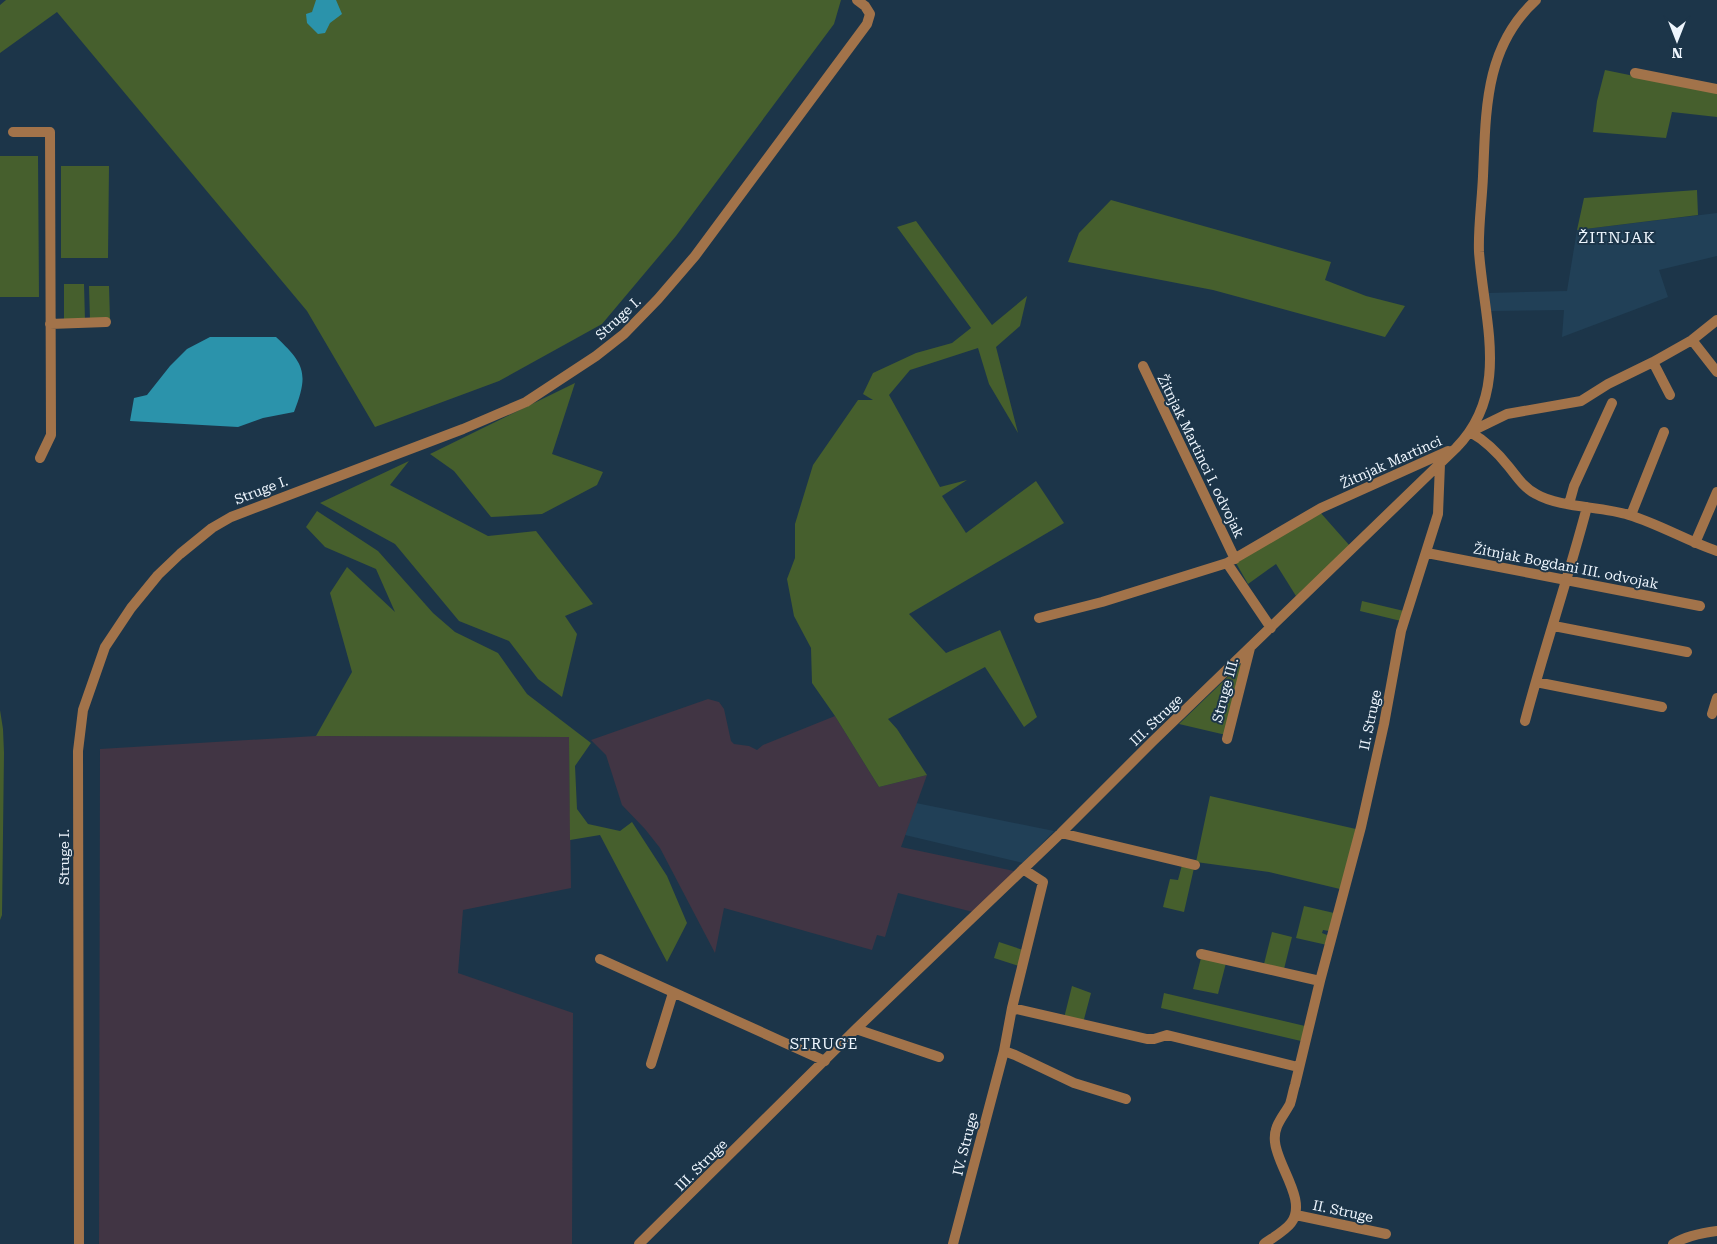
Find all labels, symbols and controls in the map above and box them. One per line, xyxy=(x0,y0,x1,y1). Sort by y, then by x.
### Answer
north arrow xyxy=(1652,15,1702,65)
text: N xyxy=(1671,45,1682,61)
district label: ŽITNJAK xyxy=(1578,228,1656,247)
street label: Struge I. xyxy=(592,293,644,343)
street label: Žitnjak Martinci I. odvojak xyxy=(1154,372,1248,540)
street label: Žitnjak Martinci xyxy=(1338,432,1445,492)
street label: Struge I. xyxy=(232,472,290,508)
street label: Žitnjak Bogdani III. odvojak xyxy=(1472,540,1660,592)
street label: Struge III. xyxy=(1209,656,1241,724)
street label: II. Struge xyxy=(1356,688,1384,752)
street label: III. Struge xyxy=(1127,691,1186,749)
street label: Struge I. xyxy=(56,829,72,885)
district label: STRUGE xyxy=(790,1035,858,1053)
street label: IV. Struge xyxy=(949,1110,981,1177)
street label: III. Struge xyxy=(672,1136,730,1194)
street label: II. Struge xyxy=(1311,1197,1375,1225)

